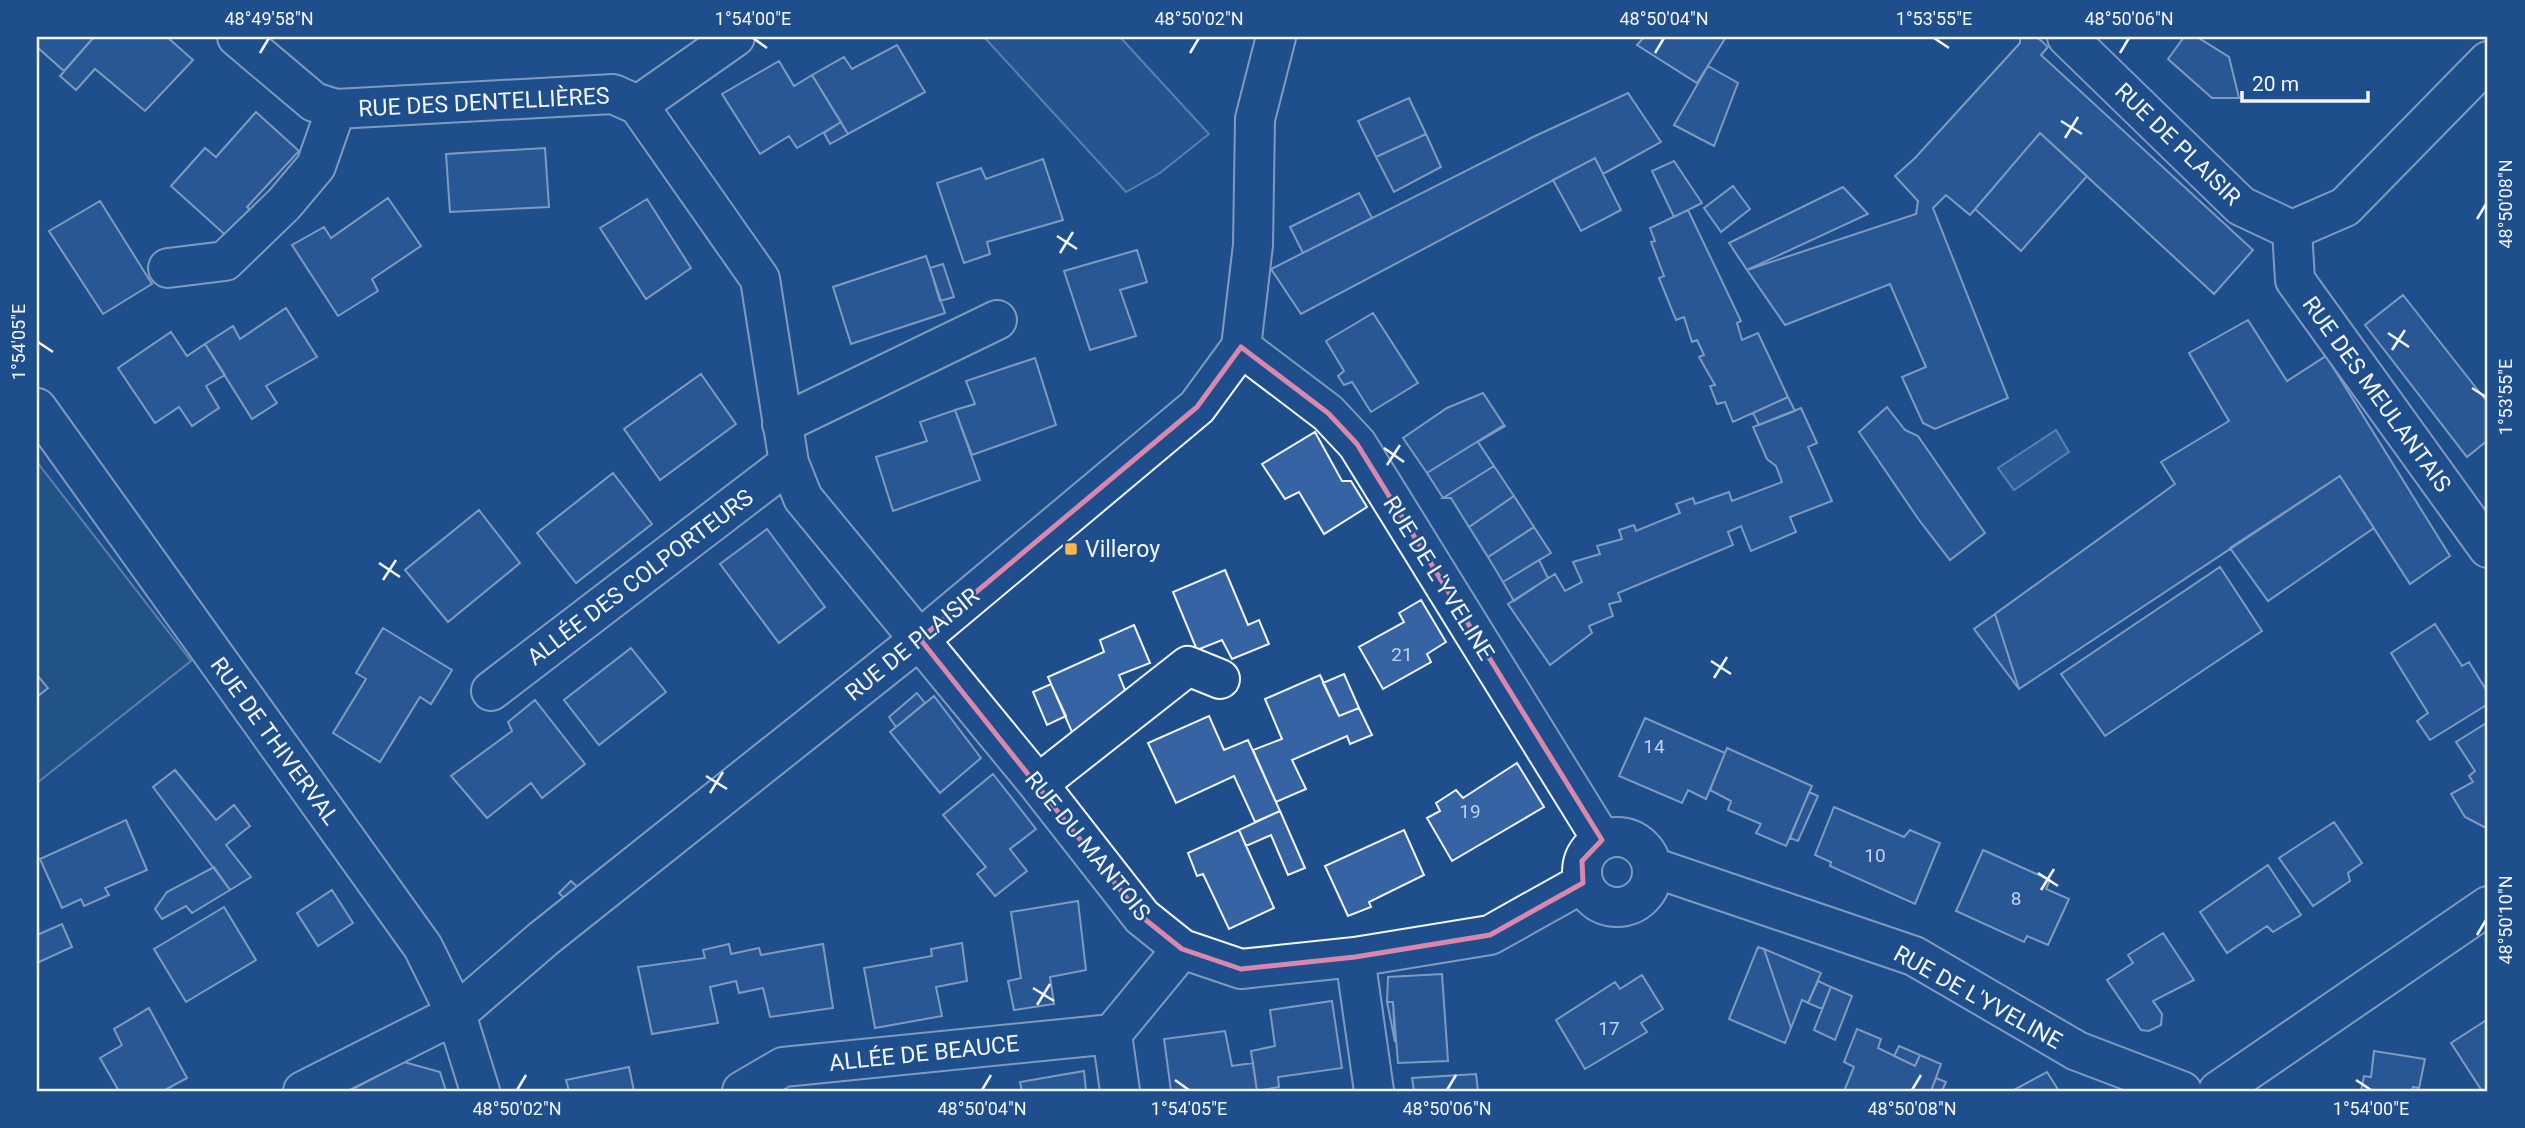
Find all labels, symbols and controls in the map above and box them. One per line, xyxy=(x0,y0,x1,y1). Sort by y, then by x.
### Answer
text: 48°49'58"N xyxy=(224,8,314,29)
text: 1°54'00"E xyxy=(715,8,791,29)
text: 48°50'02"N xyxy=(1154,8,1244,29)
text: 48°50'04"N xyxy=(1619,8,1709,29)
text: 1°53'55"E xyxy=(1896,8,1972,29)
text: 48°50'06"N xyxy=(2084,8,2174,29)
scale bar xyxy=(2242,60,2368,104)
text: 20 m xyxy=(2252,72,2299,96)
street label: RUE DE PLAISIR xyxy=(2109,78,2246,211)
street label: RUE DES DENTELLIÈRES xyxy=(358,81,610,123)
text: 48°50'08"N xyxy=(2495,159,2516,249)
street label: RUE DES MEULANTAIS xyxy=(2297,291,2457,497)
text: 1°54'05"E xyxy=(8,304,29,380)
text: 1°53'55"E xyxy=(2495,359,2516,435)
street label: ALLÉE DES COLPORTEURS xyxy=(522,483,758,671)
street label: RUE DE L'YVELINE xyxy=(1377,491,1500,665)
place label: Villeroy xyxy=(1085,536,1160,563)
marker: Villeroy xyxy=(1063,541,1079,557)
street label: RUE DE PLAISIR xyxy=(840,582,985,707)
house number: 21 xyxy=(1391,643,1413,666)
street label: RUE DE THIVERVAL xyxy=(205,652,344,830)
house number: 14 xyxy=(1643,735,1665,758)
street label: RUE DU MANTOIS xyxy=(1019,766,1156,926)
house number: 19 xyxy=(1459,800,1481,823)
house number: 10 xyxy=(1864,844,1886,867)
text: 48°50'10"N xyxy=(2495,875,2516,965)
house number: 8 xyxy=(2011,887,2021,910)
street label: RUE DE L'YVELINE xyxy=(1889,940,2067,1055)
house number: 17 xyxy=(1598,1017,1620,1040)
street label: ALLÉE DE BEAUCE xyxy=(828,1029,1020,1077)
text: 48°50'02"N xyxy=(472,1098,562,1119)
text: 48°50'04"N xyxy=(937,1098,1027,1119)
text: 1°54'05"E xyxy=(1151,1098,1227,1119)
text: 48°50'06"N xyxy=(1402,1098,1492,1119)
text: 48°50'08"N xyxy=(1867,1098,1957,1119)
text: 1°54'00"E xyxy=(2333,1098,2409,1119)

